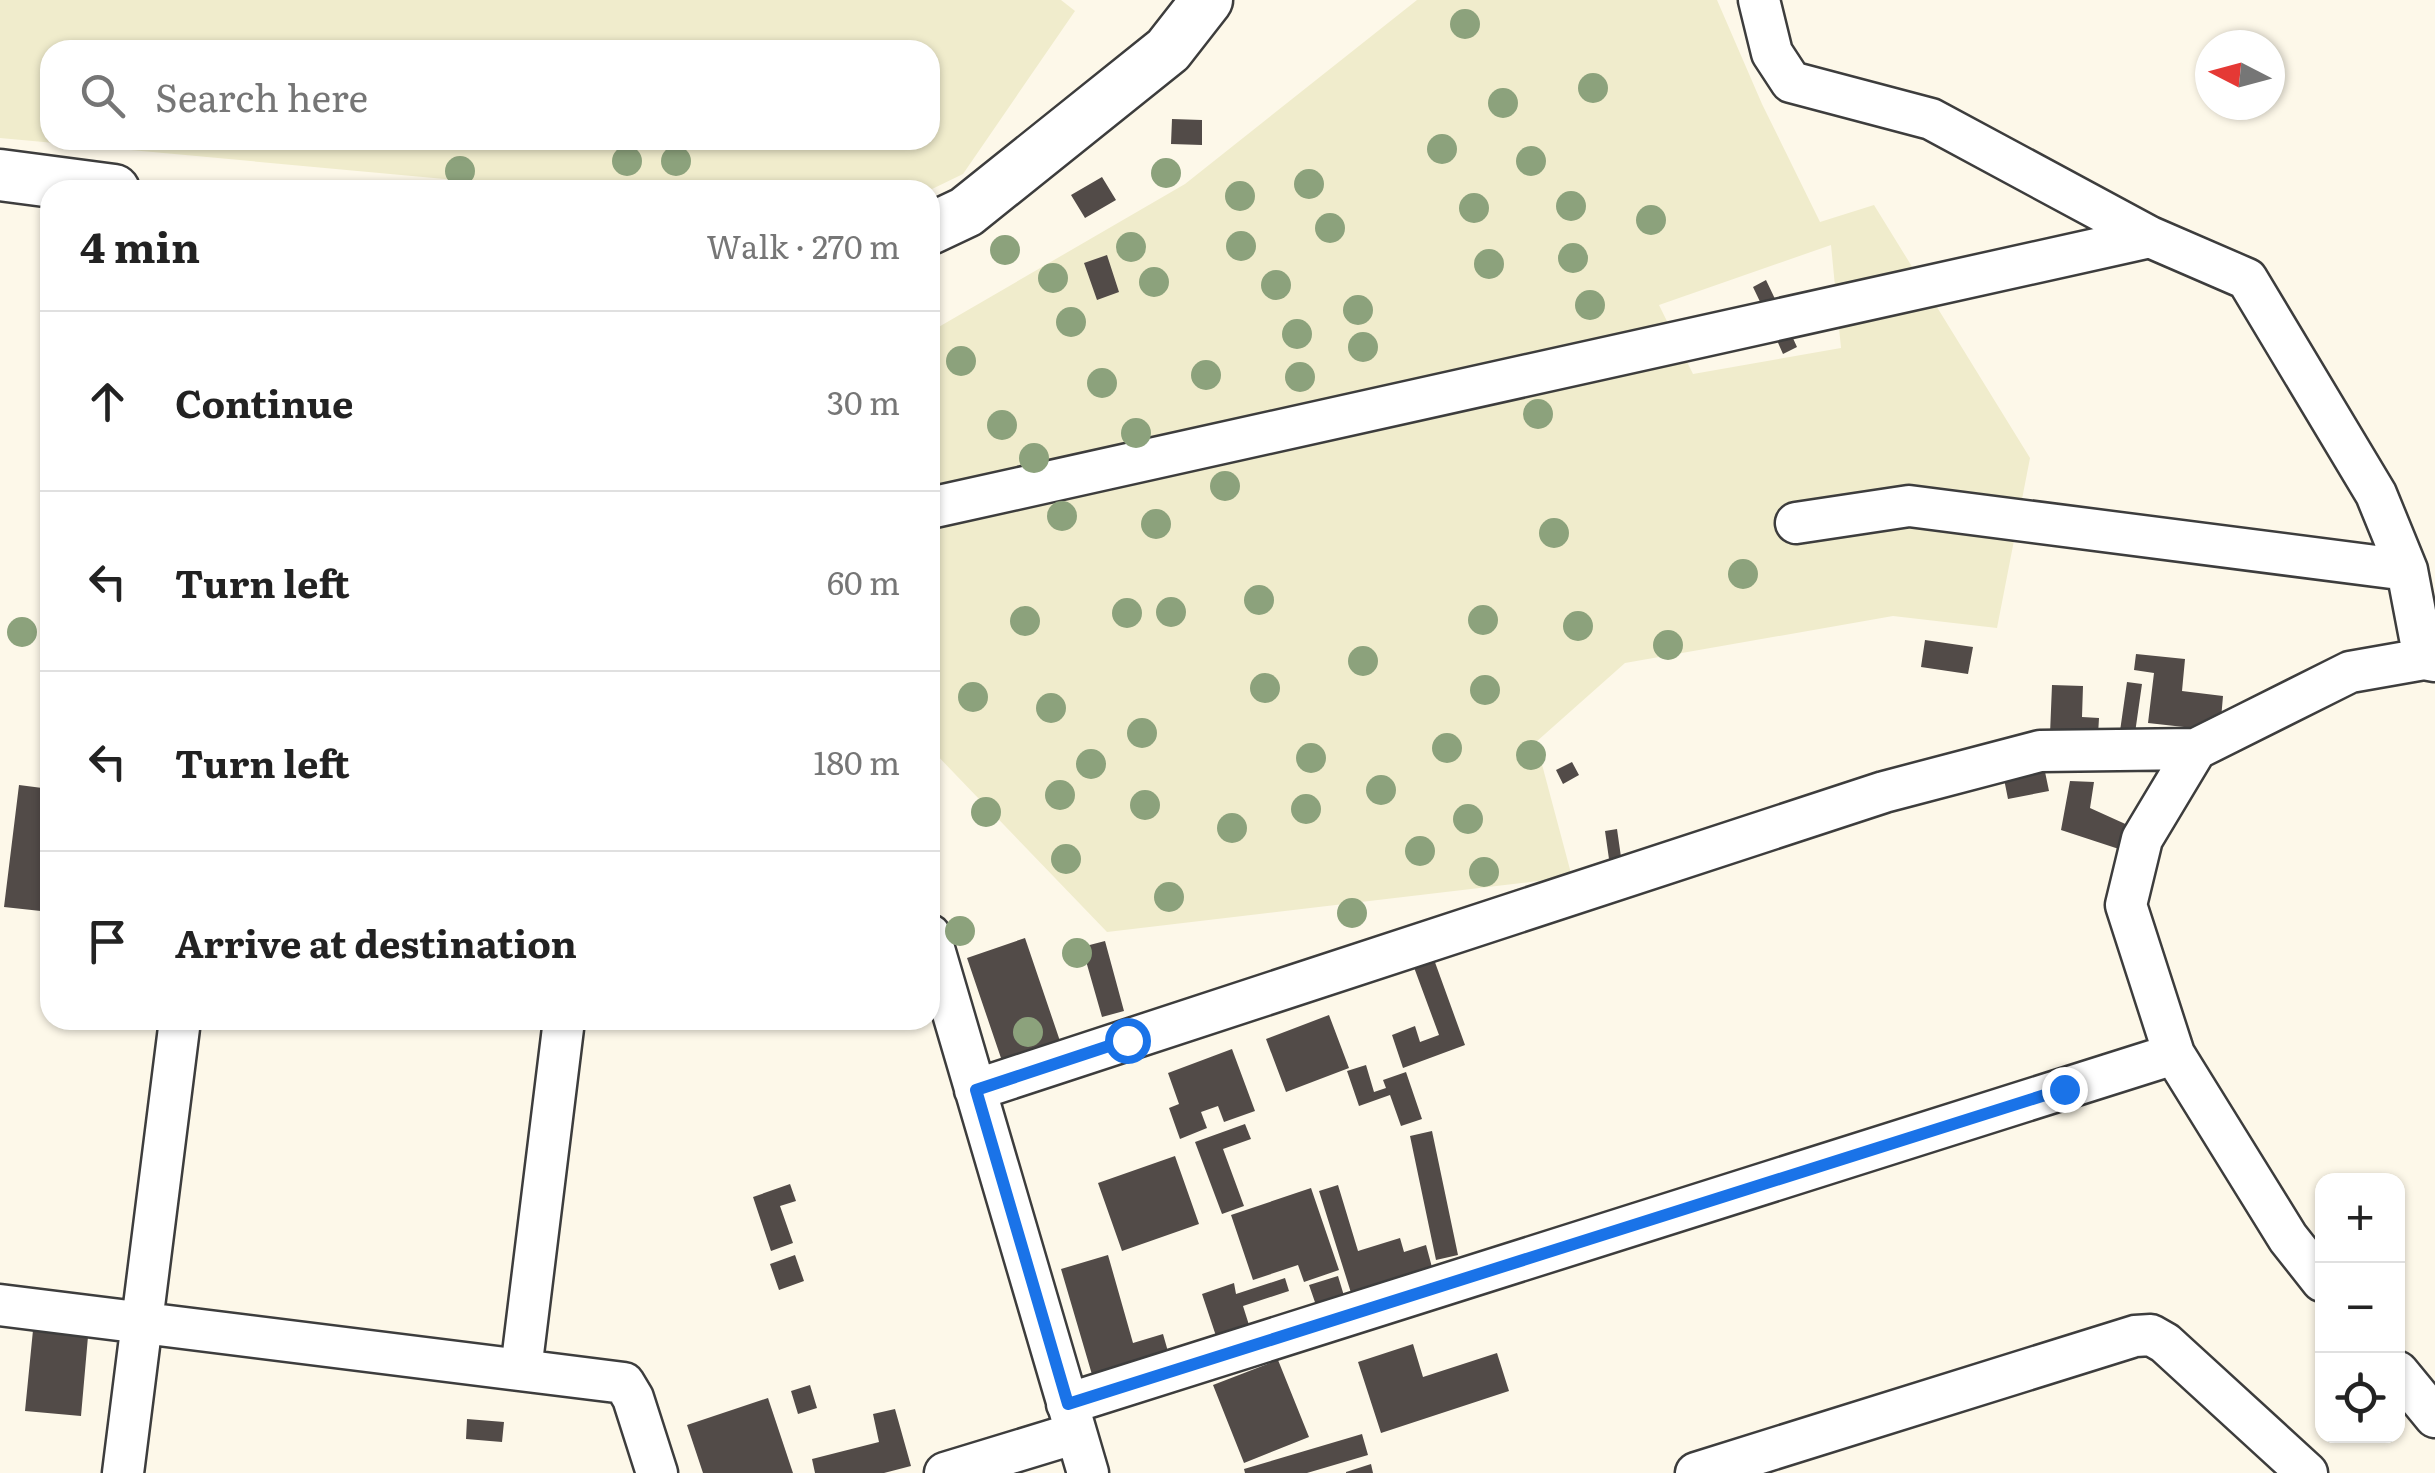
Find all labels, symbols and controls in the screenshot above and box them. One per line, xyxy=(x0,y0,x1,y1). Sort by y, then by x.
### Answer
north arrow xyxy=(2195,30,2285,120)
search box xyxy=(40,40,940,150)
text: Search here xyxy=(155,67,368,124)
icon: search xyxy=(75,68,130,123)
text: 4 min xyxy=(80,214,200,276)
text: Walk · 270 m xyxy=(707,221,900,269)
text: Continue xyxy=(175,373,353,430)
icon: ahead xyxy=(80,374,135,429)
text: 30 m xyxy=(827,377,900,425)
text: Turn left xyxy=(175,553,350,610)
icon: left xyxy=(80,554,135,609)
text: 60 m xyxy=(827,557,900,605)
text: Turn left xyxy=(175,733,350,790)
icon: left xyxy=(80,734,135,789)
text: 180 m xyxy=(813,737,900,785)
text: Arrive at destination xyxy=(175,913,577,970)
icon: arrive xyxy=(80,914,135,969)
route start xyxy=(1105,1018,1151,1064)
route end xyxy=(2042,1067,2088,1113)
map controls xyxy=(2315,1173,2405,1443)
button: + xyxy=(2315,1173,2405,1263)
button: − xyxy=(2315,1263,2405,1353)
button: locate xyxy=(2315,1353,2405,1443)

